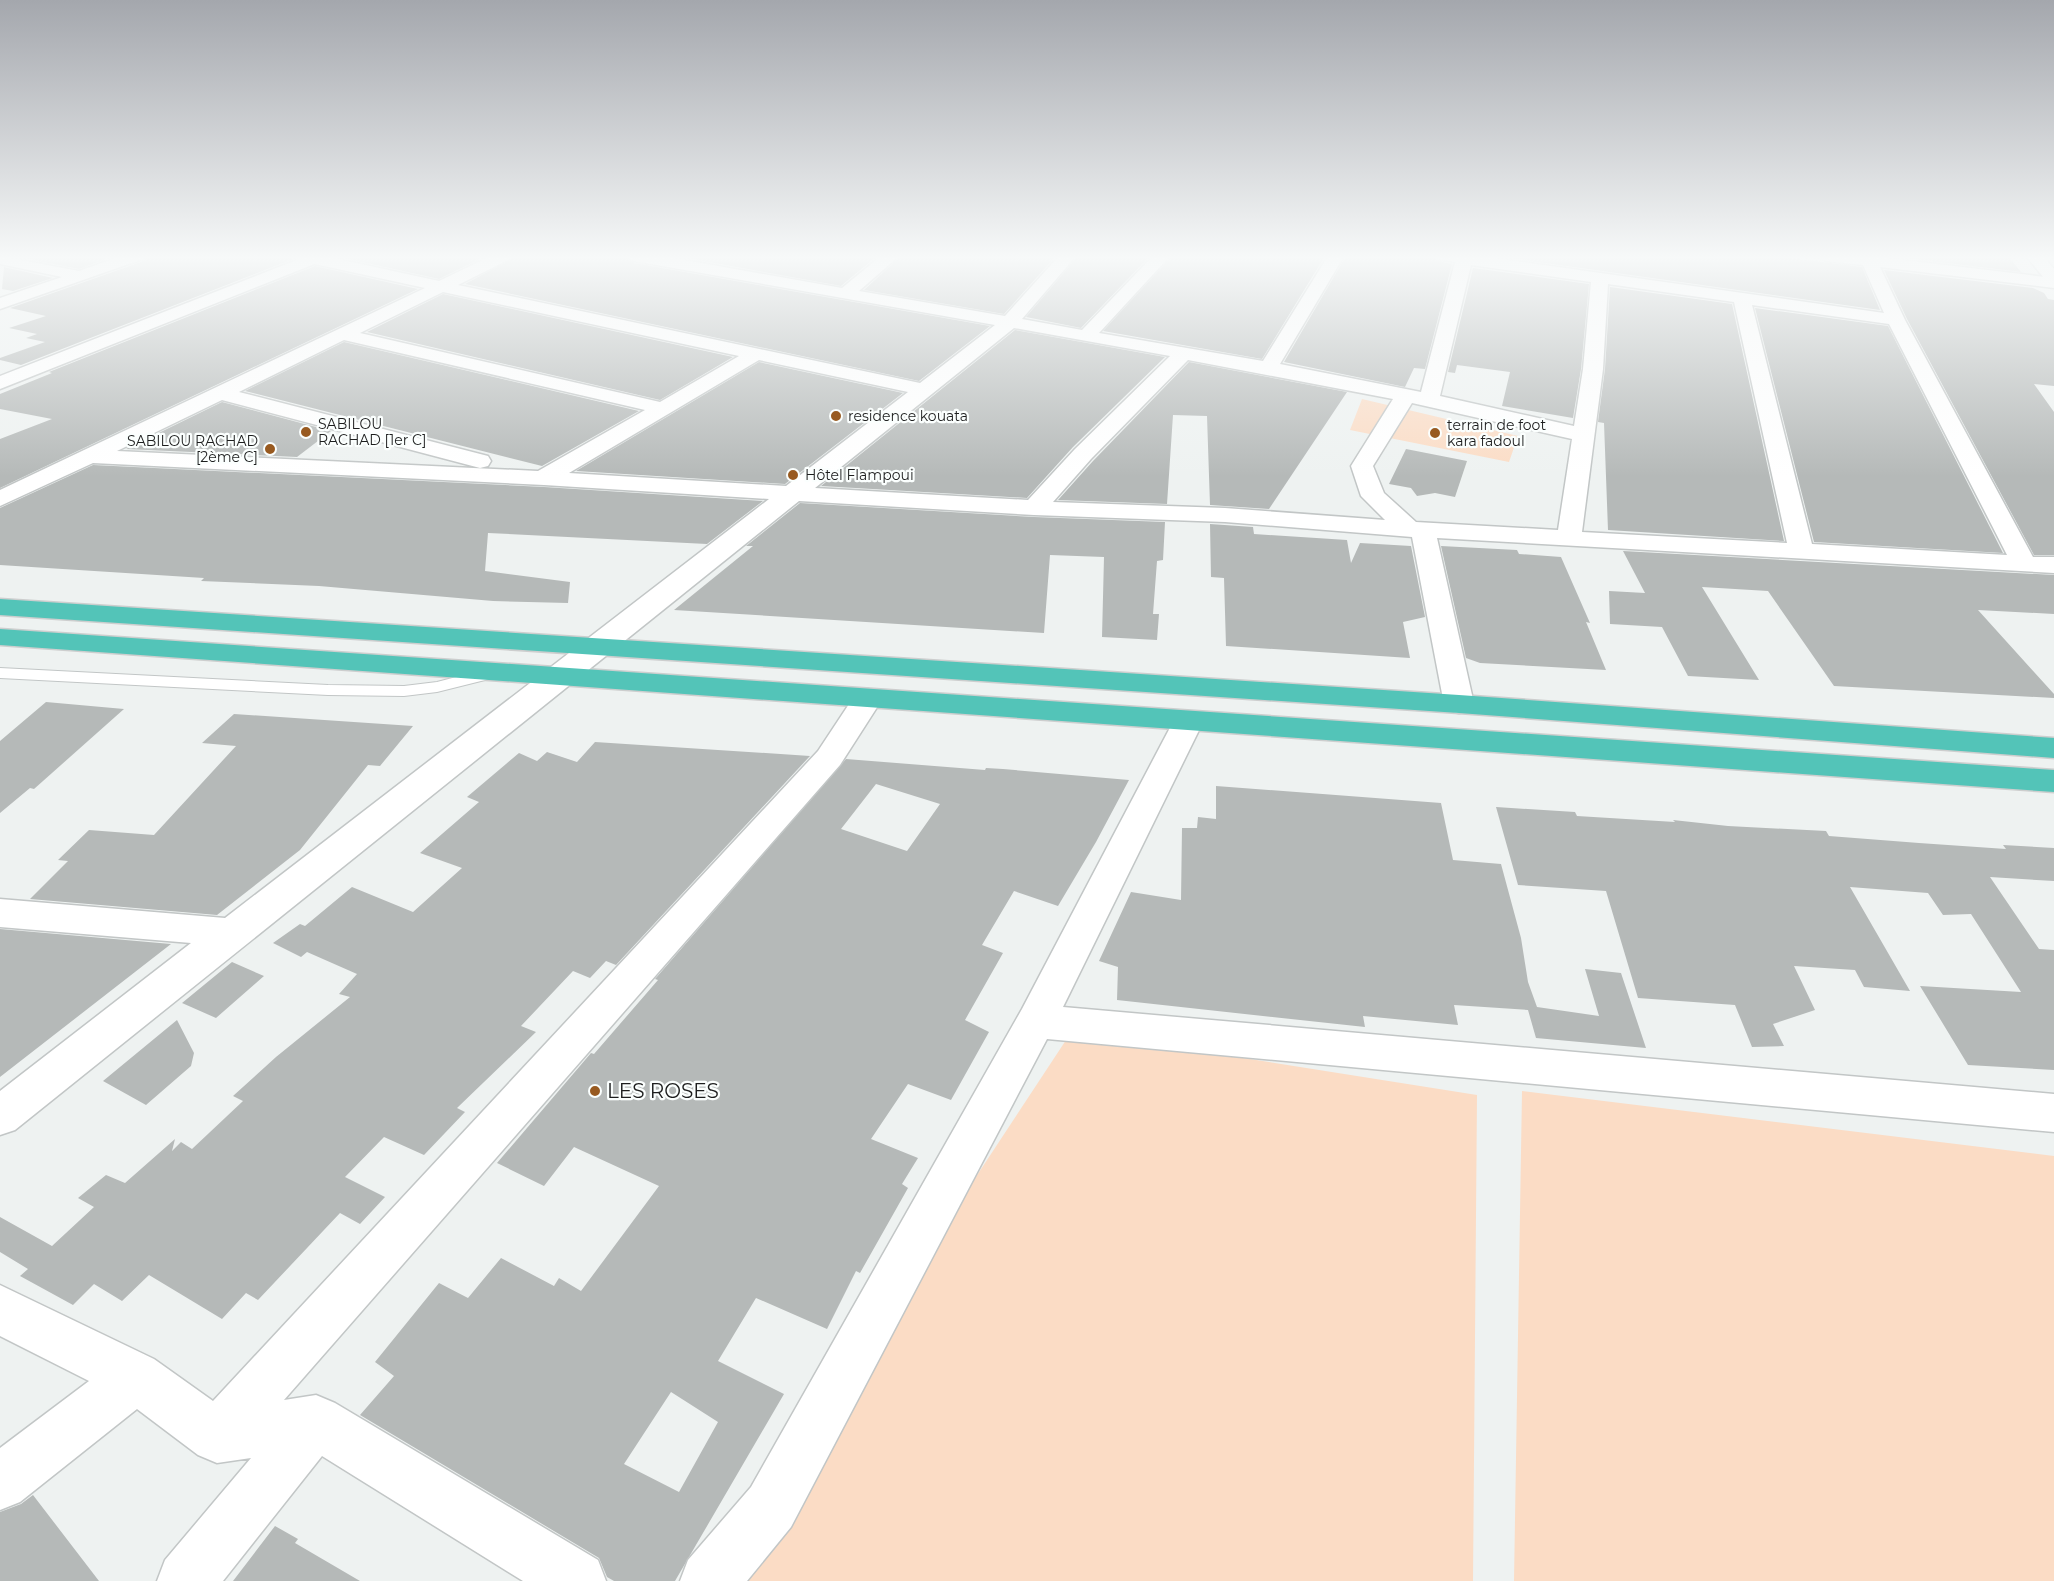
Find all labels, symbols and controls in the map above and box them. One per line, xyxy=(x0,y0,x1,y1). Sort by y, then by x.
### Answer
place label: residence kouata xyxy=(848,407,968,425)
marker: residence kouata xyxy=(829,409,843,423)
place label: SABILOU RACHAD [1er C] xyxy=(318,415,426,449)
place label: terrain de foot kara fadoul xyxy=(1447,416,1546,450)
marker: SABILOU RACHAD [1er C] xyxy=(299,425,313,439)
marker: terrain de foot kara fadoul xyxy=(1428,426,1442,440)
place label: SABILOU RACHAD [2ème C] xyxy=(127,432,258,466)
marker: SABILOU RACHAD [2ème C] xyxy=(263,442,277,456)
place label: Hôtel Flampoui xyxy=(805,466,914,484)
marker: Hôtel Flampoui xyxy=(786,468,800,482)
place label: LES ROSES xyxy=(607,1079,719,1103)
marker: LES ROSES xyxy=(588,1084,602,1098)

